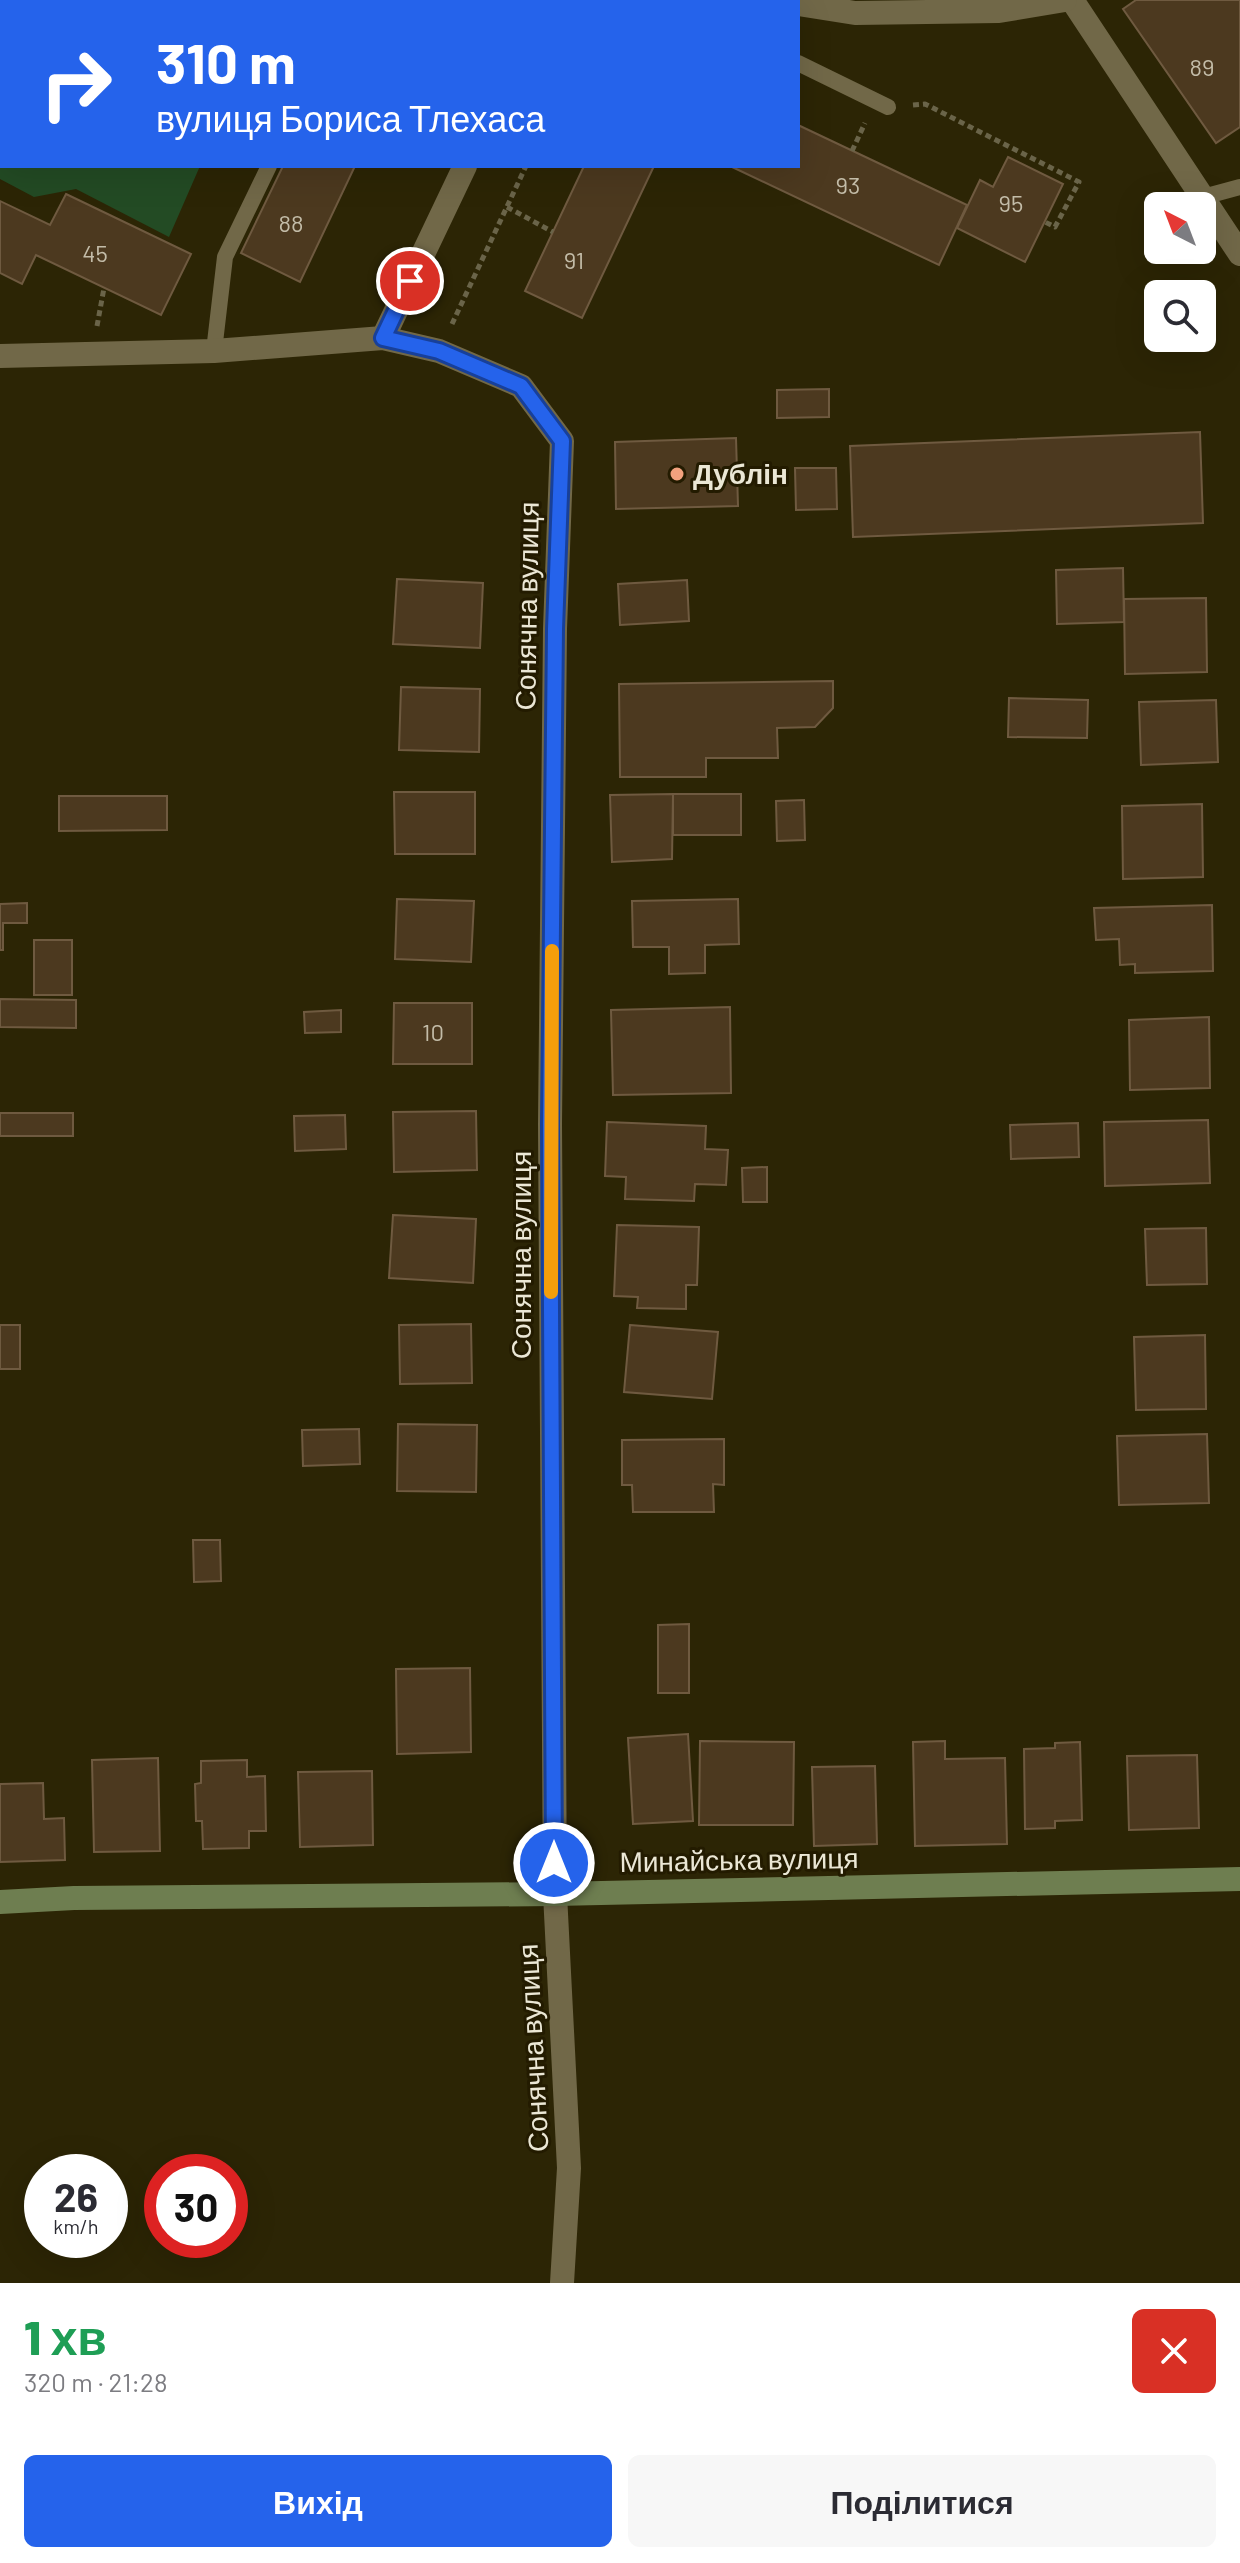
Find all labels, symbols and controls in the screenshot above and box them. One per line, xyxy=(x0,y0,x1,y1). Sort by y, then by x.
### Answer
text: 310 m xyxy=(156,28,296,95)
icon: right xyxy=(24,32,128,136)
house number: 89 xyxy=(1189,52,1215,81)
text: вулиця Бориса Тлехаса xyxy=(156,96,545,139)
house number: 93 xyxy=(836,170,860,199)
house number: 95 xyxy=(999,188,1023,217)
north arrow xyxy=(1144,192,1216,264)
map controls xyxy=(1144,192,1216,352)
house number: 88 xyxy=(278,208,304,237)
house number: 45 xyxy=(82,238,108,267)
house number: 91 xyxy=(564,245,584,274)
pin xyxy=(376,247,444,315)
icon: arrive xyxy=(388,259,432,303)
button: search xyxy=(1144,280,1216,352)
place label: Дублін xyxy=(693,456,788,490)
marker: Дублін xyxy=(668,465,686,483)
street label: Сонячна вулиця xyxy=(507,501,545,710)
house number: 10 xyxy=(422,1017,444,1046)
street label: Сонячна вулиця xyxy=(503,1151,537,1359)
position arrow xyxy=(512,1821,596,1905)
street label: Минайська вулиця xyxy=(619,1840,859,1878)
street label: Сонячна вулиця xyxy=(510,1943,554,2153)
speed limit sign: 30 xyxy=(144,2154,248,2258)
text: 26 xyxy=(54,2172,98,2220)
text: km/h xyxy=(53,2214,99,2238)
text: 1 хв xyxy=(24,2307,107,2365)
button: close xyxy=(1132,2309,1216,2393)
text: 320 m · 21:28 xyxy=(24,2366,168,2397)
button: Вихід xyxy=(24,2455,612,2547)
button: Поділитися xyxy=(628,2455,1216,2547)

